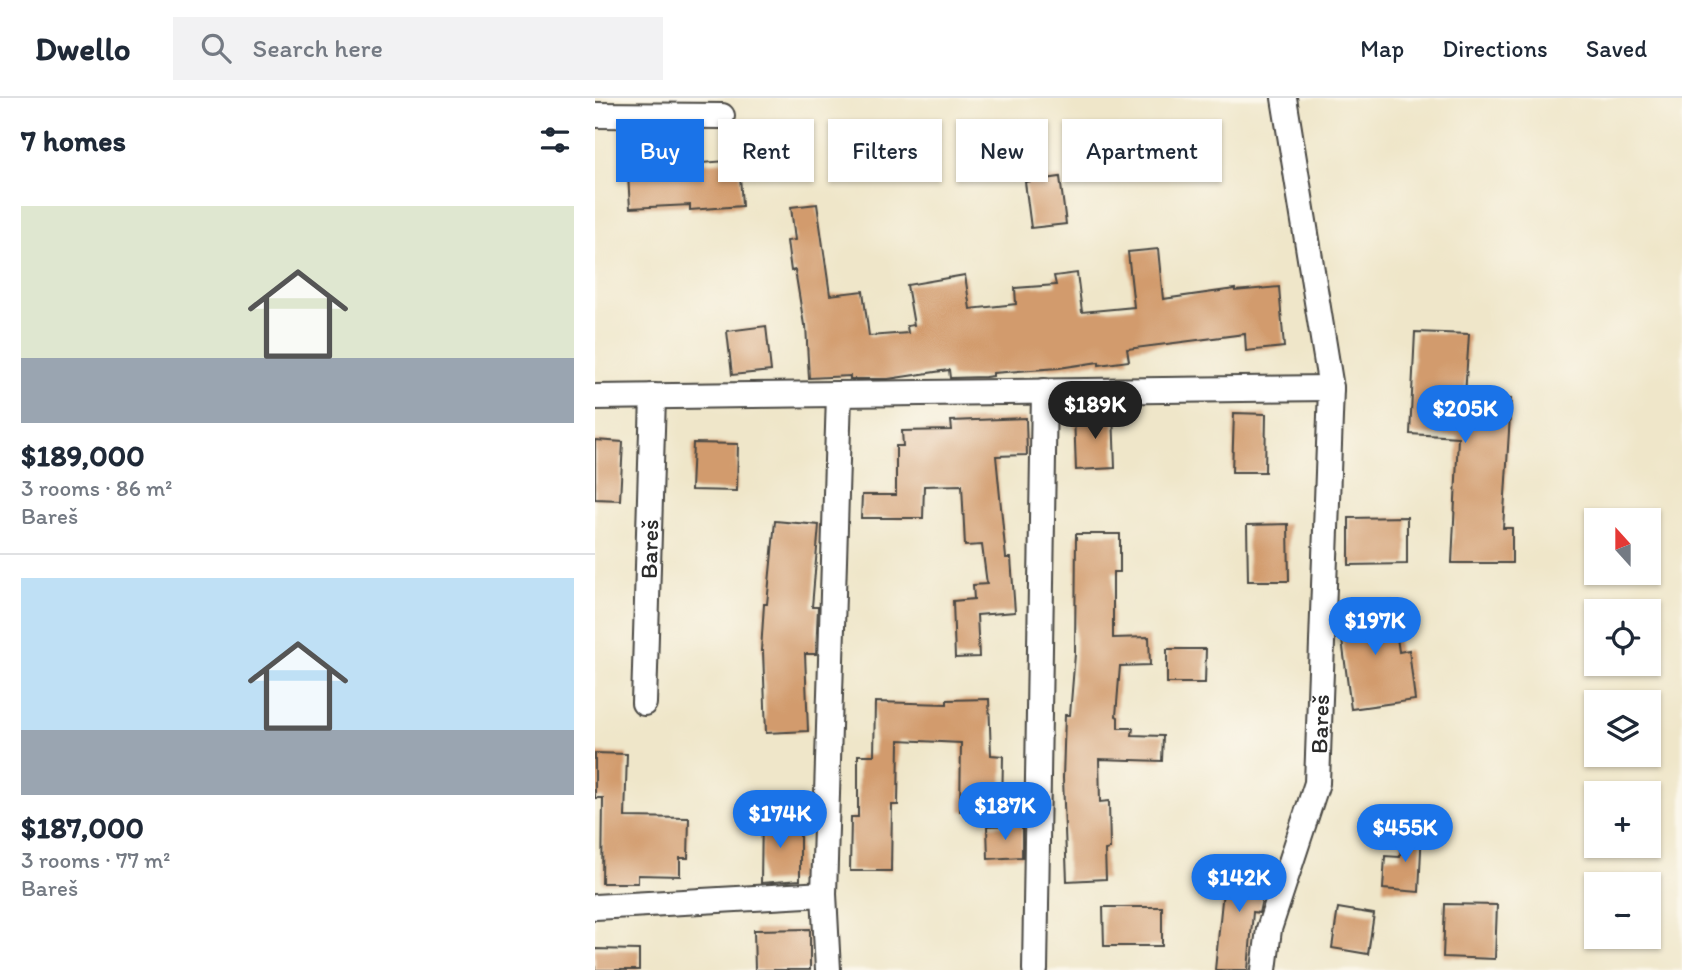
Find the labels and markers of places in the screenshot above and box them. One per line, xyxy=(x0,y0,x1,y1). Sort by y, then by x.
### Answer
pin: $189K xyxy=(1046,382,1144,441)
pin: $205K xyxy=(1416,386,1514,445)
pin: $197K xyxy=(1326,598,1424,657)
pin: $187K xyxy=(956,782,1054,842)
pin: $174K xyxy=(731,790,829,850)
pin: $455K xyxy=(1356,804,1454,864)
pin: $142K xyxy=(1190,854,1288,914)

